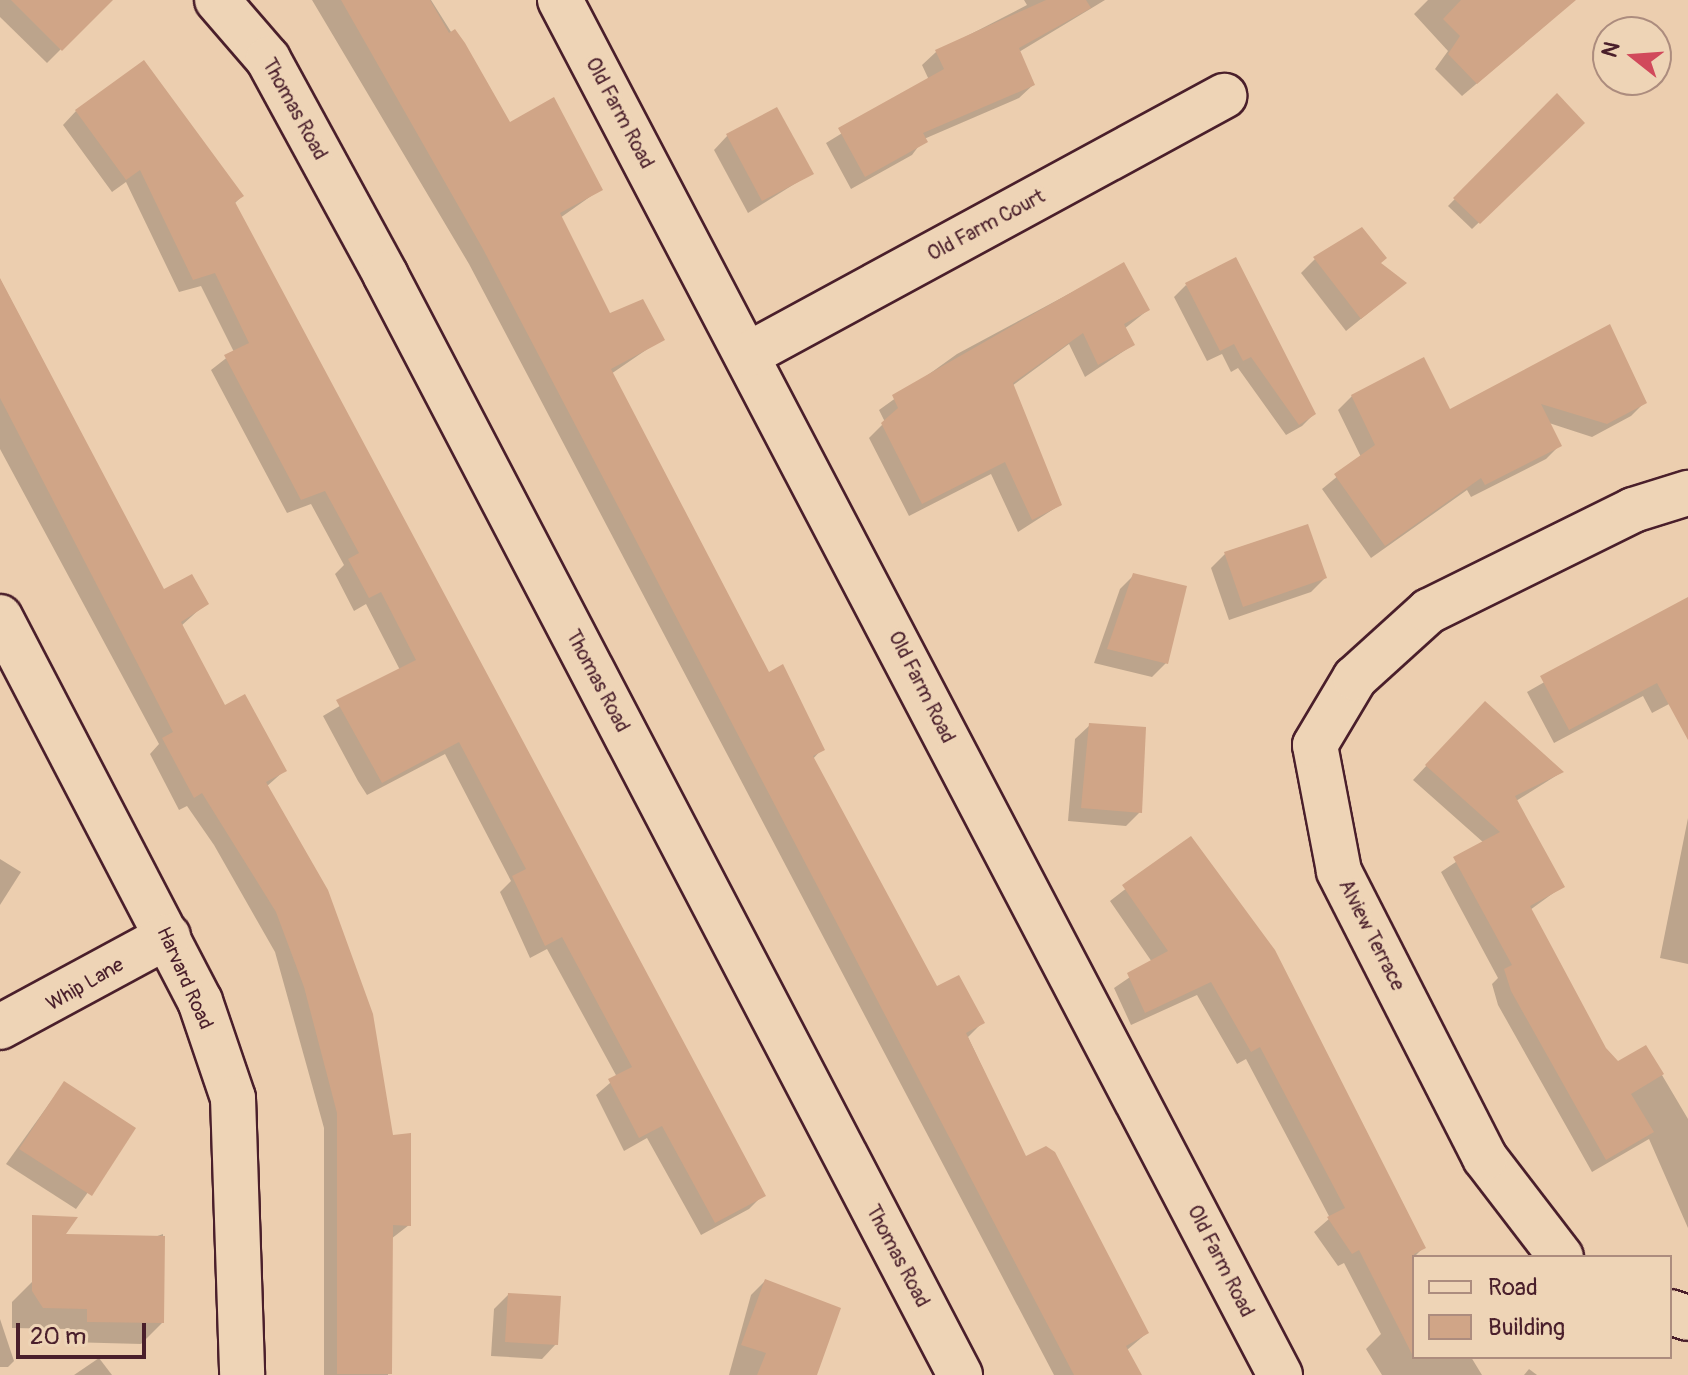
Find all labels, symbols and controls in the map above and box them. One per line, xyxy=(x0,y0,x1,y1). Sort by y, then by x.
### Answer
north arrow xyxy=(1592,16,1672,96)
text: N xyxy=(1595,38,1627,61)
street label: Old Farm Road xyxy=(581,53,659,173)
street label: Thomas Road xyxy=(257,54,333,164)
street label: Old Farm Court xyxy=(923,184,1049,266)
street label: Thomas Road xyxy=(561,626,635,736)
street label: Old Farm Road xyxy=(884,627,960,747)
street label: Alview Terrace xyxy=(1334,875,1410,995)
street label: Harvard Road xyxy=(152,923,218,1033)
street label: Whip Lane xyxy=(42,952,128,1016)
street label: Thomas Road xyxy=(861,1201,935,1311)
street label: Old Farm Road xyxy=(1183,1201,1259,1321)
legend xyxy=(1412,1255,1672,1359)
text: Road xyxy=(1488,1273,1538,1302)
scale bar xyxy=(20,1307,150,1357)
text: Building xyxy=(1488,1313,1565,1342)
text: 20 m xyxy=(30,1322,86,1351)

